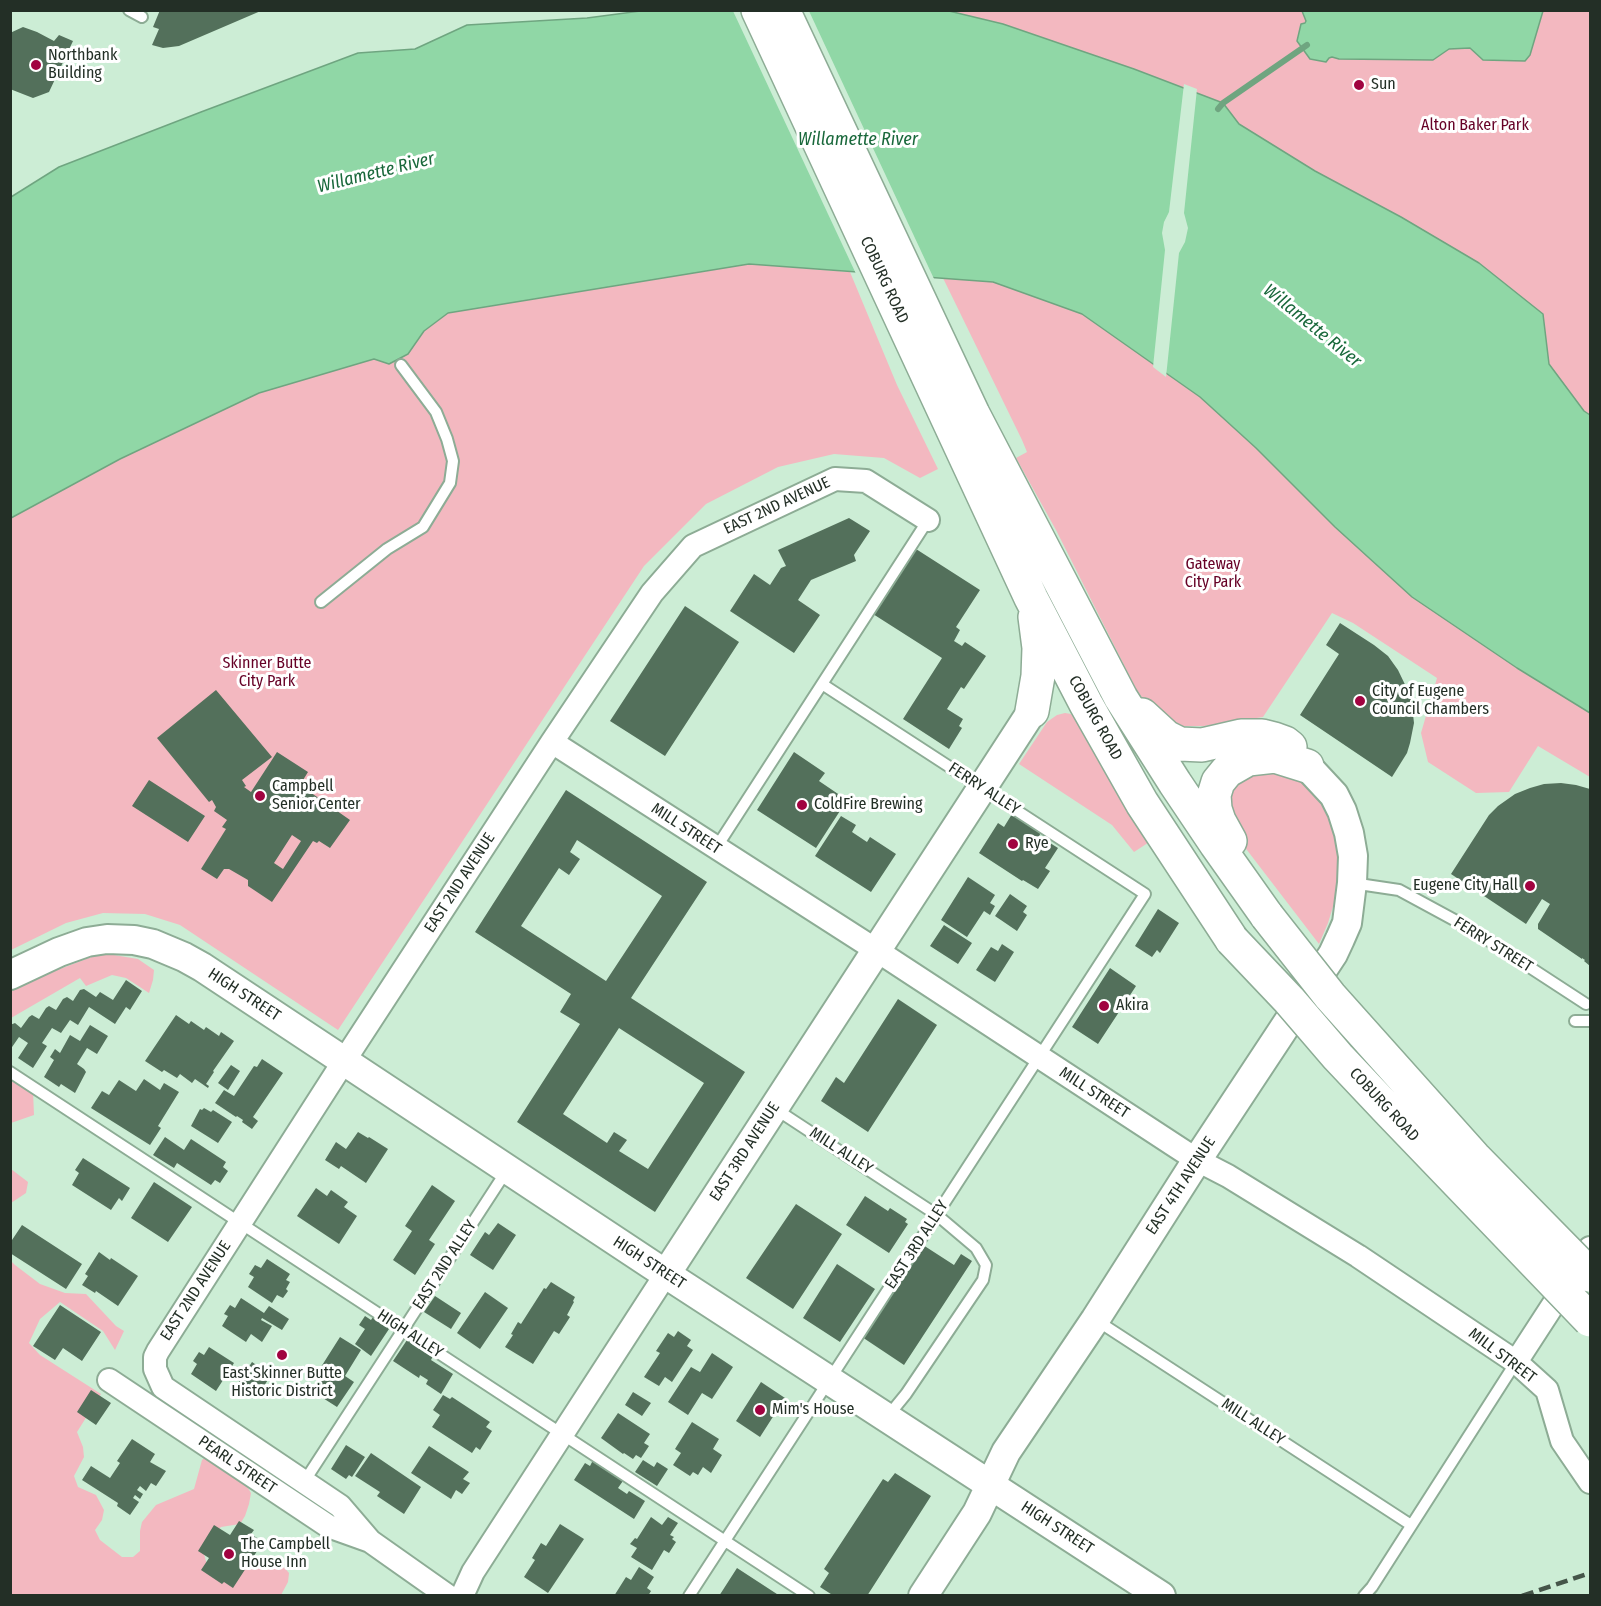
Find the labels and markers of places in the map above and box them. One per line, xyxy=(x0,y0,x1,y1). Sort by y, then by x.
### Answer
place label: Northbank Building xyxy=(48,46,117,84)
marker: Northbank Building xyxy=(29,58,43,72)
place label: Sun xyxy=(1371,75,1396,95)
marker: Sun xyxy=(1352,78,1366,92)
place label: City of Eugene Council Chambers xyxy=(1372,682,1489,720)
marker: City of Eugene Council Chambers xyxy=(1353,694,1367,708)
place label: Campbell Senior Center xyxy=(272,777,361,815)
marker: Campbell Senior Center xyxy=(253,789,267,803)
place label: ColdFire Brewing xyxy=(814,795,923,815)
marker: ColdFire Brewing xyxy=(795,798,809,812)
place label: Rye xyxy=(1025,834,1049,854)
marker: Rye xyxy=(1006,837,1020,851)
place label: Eugene City Hall xyxy=(1413,876,1518,896)
marker: Eugene City Hall xyxy=(1523,879,1537,893)
place label: Akira xyxy=(1116,996,1149,1016)
marker: Akira xyxy=(1097,999,1111,1013)
marker: East Skinner Butte Historic District xyxy=(275,1348,289,1362)
place label: East Skinner Butte Historic District xyxy=(222,1364,342,1402)
place label: Mim's House xyxy=(772,1400,854,1420)
marker: Mim's House xyxy=(753,1403,767,1417)
place label: The Campbell House Inn xyxy=(241,1535,330,1573)
marker: The Campbell House Inn xyxy=(222,1547,236,1561)

